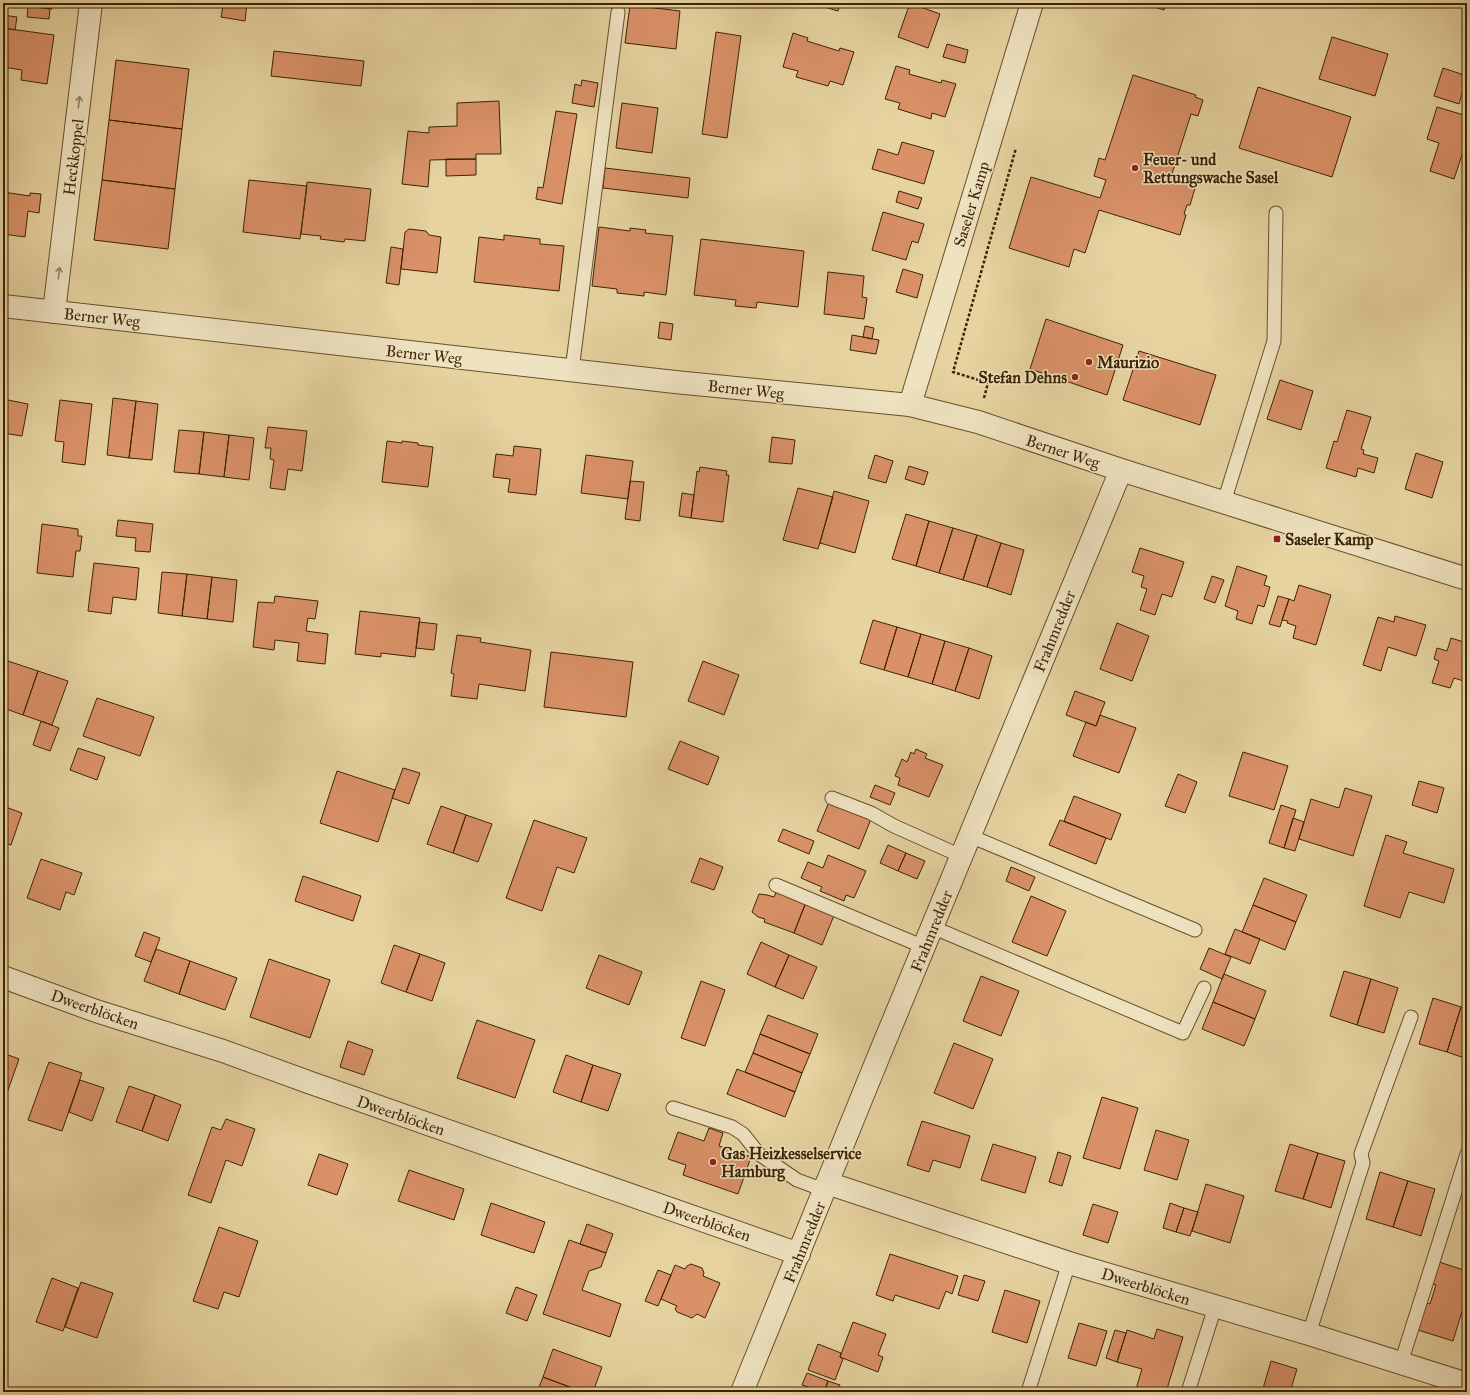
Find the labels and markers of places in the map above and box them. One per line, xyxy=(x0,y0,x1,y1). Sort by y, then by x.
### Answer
place label: Feuer- und Rettungswache Sasel xyxy=(1143,150,1279,188)
marker: Feuer- und Rettungswache Sasel xyxy=(1130,163,1140,173)
place label: Maurizio xyxy=(1097,353,1159,372)
marker: Maurizio xyxy=(1084,357,1094,367)
place label: Stefan Dehns xyxy=(979,368,1067,387)
marker: Stefan Dehns xyxy=(1070,372,1080,382)
place label: Saseler Kamp xyxy=(1285,530,1373,550)
marker: Saseler Kamp xyxy=(1272,534,1282,544)
place label: Gas Heizkesselservice Hamburg xyxy=(721,1144,862,1182)
marker: Gas Heizkesselservice Hamburg xyxy=(708,1157,718,1167)

